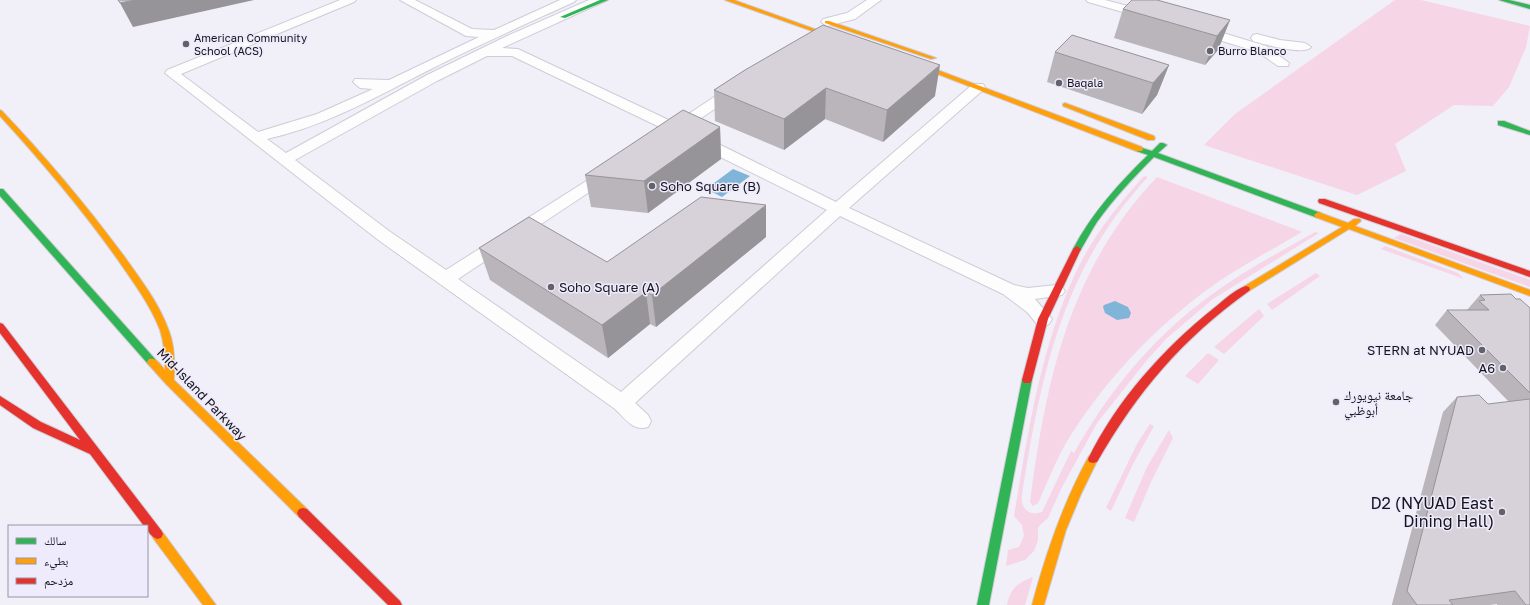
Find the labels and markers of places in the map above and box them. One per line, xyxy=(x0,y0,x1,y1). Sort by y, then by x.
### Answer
place label: American Community School (ACS) xyxy=(194,31,307,57)
marker: American Community School (ACS) xyxy=(181,39,191,49)
place label: Burro Blanco xyxy=(1218,44,1287,57)
marker: Burro Blanco xyxy=(1205,46,1215,56)
place label: Baqala xyxy=(1067,76,1103,89)
marker: Baqala xyxy=(1054,78,1064,88)
place label: Soho Square (B) xyxy=(660,178,761,194)
marker: Soho Square (B) xyxy=(647,181,657,191)
place label: Soho Square (A) xyxy=(559,279,660,295)
marker: Soho Square (A) xyxy=(546,282,556,292)
place label: STERN at NYUAD xyxy=(1367,342,1474,358)
marker: STERN at NYUAD xyxy=(1477,345,1487,355)
place label: A6 xyxy=(1478,360,1495,376)
marker: A6 xyxy=(1498,363,1508,373)
place label: جامعة نيويورك أبوظبي xyxy=(1344,387,1413,421)
marker: جامعة نيويورك أبوظبي xyxy=(1331,397,1341,407)
place label: D2 (NYUAD East Dining Hall) xyxy=(1370,493,1494,531)
marker: D2 (NYUAD East Dining Hall) xyxy=(1497,507,1507,517)

